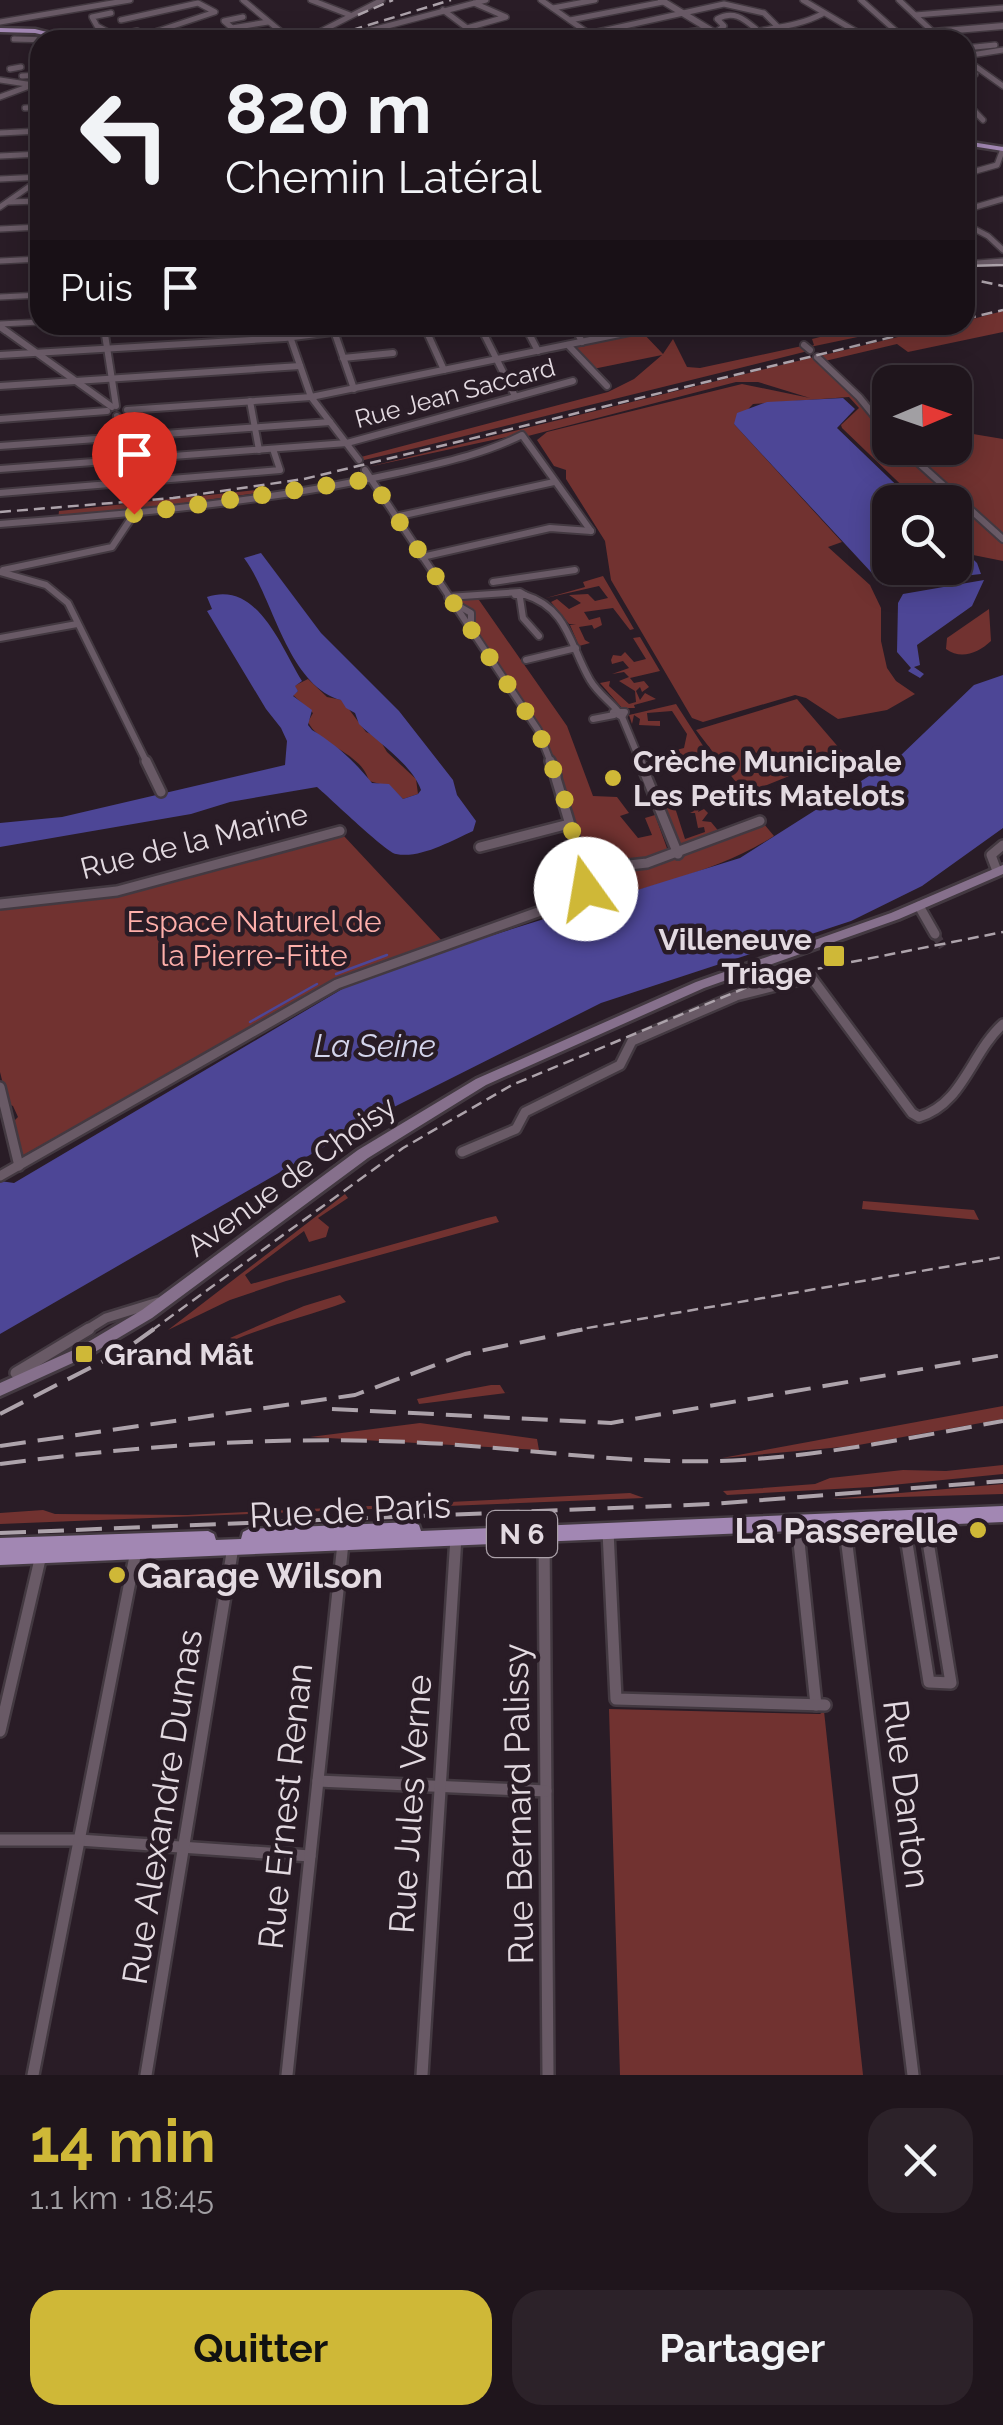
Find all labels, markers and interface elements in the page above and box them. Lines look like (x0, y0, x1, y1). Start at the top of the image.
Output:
text: 820 m (225, 67, 432, 149)
icon: left (60, 70, 190, 200)
text: Chemin Latéral (225, 151, 542, 204)
icon: arrive (153, 260, 208, 315)
text: Puis (60, 265, 133, 310)
street label: Rue Jean Saccard (352, 352, 558, 434)
north arrow (872, 365, 972, 465)
map controls (872, 365, 972, 585)
pin (92, 412, 177, 515)
icon: arrive (107, 427, 162, 482)
button: search (872, 485, 972, 585)
place label: Crèche Municipale Les Petits Matelots (633, 744, 905, 813)
marker: Crèche Municipale Les Petits Matelots (602, 767, 624, 789)
street label: Rue de la Marine (77, 796, 311, 886)
position arrow (534, 837, 638, 941)
park label: Espace Naturel de la Pierre-Fitte (126, 904, 382, 973)
place label: Villeneuve Triage (659, 922, 812, 991)
marker: Villeneuve Triage (821, 943, 847, 969)
water label: La Seine (314, 1027, 436, 1064)
street label: Avenue de Choisy (180, 1088, 402, 1264)
place label: Grand Mât (104, 1337, 254, 1372)
marker: Grand Mât (73, 1343, 95, 1365)
street label: Rue de Paris (248, 1484, 452, 1536)
place label: La Passerelle (734, 1510, 958, 1551)
road number: N 6 (487, 1511, 557, 1557)
marker: La Passerelle (967, 1519, 989, 1541)
place label: Garage Wilson (137, 1555, 383, 1596)
marker: Garage Wilson (106, 1564, 128, 1586)
street label: Rue Alexandre Dumas (114, 1627, 210, 1987)
street label: Rue Bernard Palissy (495, 1643, 541, 1965)
street label: Rue Ernest Renan (250, 1661, 320, 1951)
street label: Rue Jules Verne (381, 1673, 439, 1935)
street label: Rue Danton (875, 1697, 939, 1891)
text: 14 min (30, 2106, 216, 2176)
button: close (868, 2108, 973, 2213)
text: 1.1 km · 18:45 (30, 2179, 214, 2216)
button: Quitter (30, 2290, 492, 2405)
button: Partager (512, 2290, 973, 2405)

